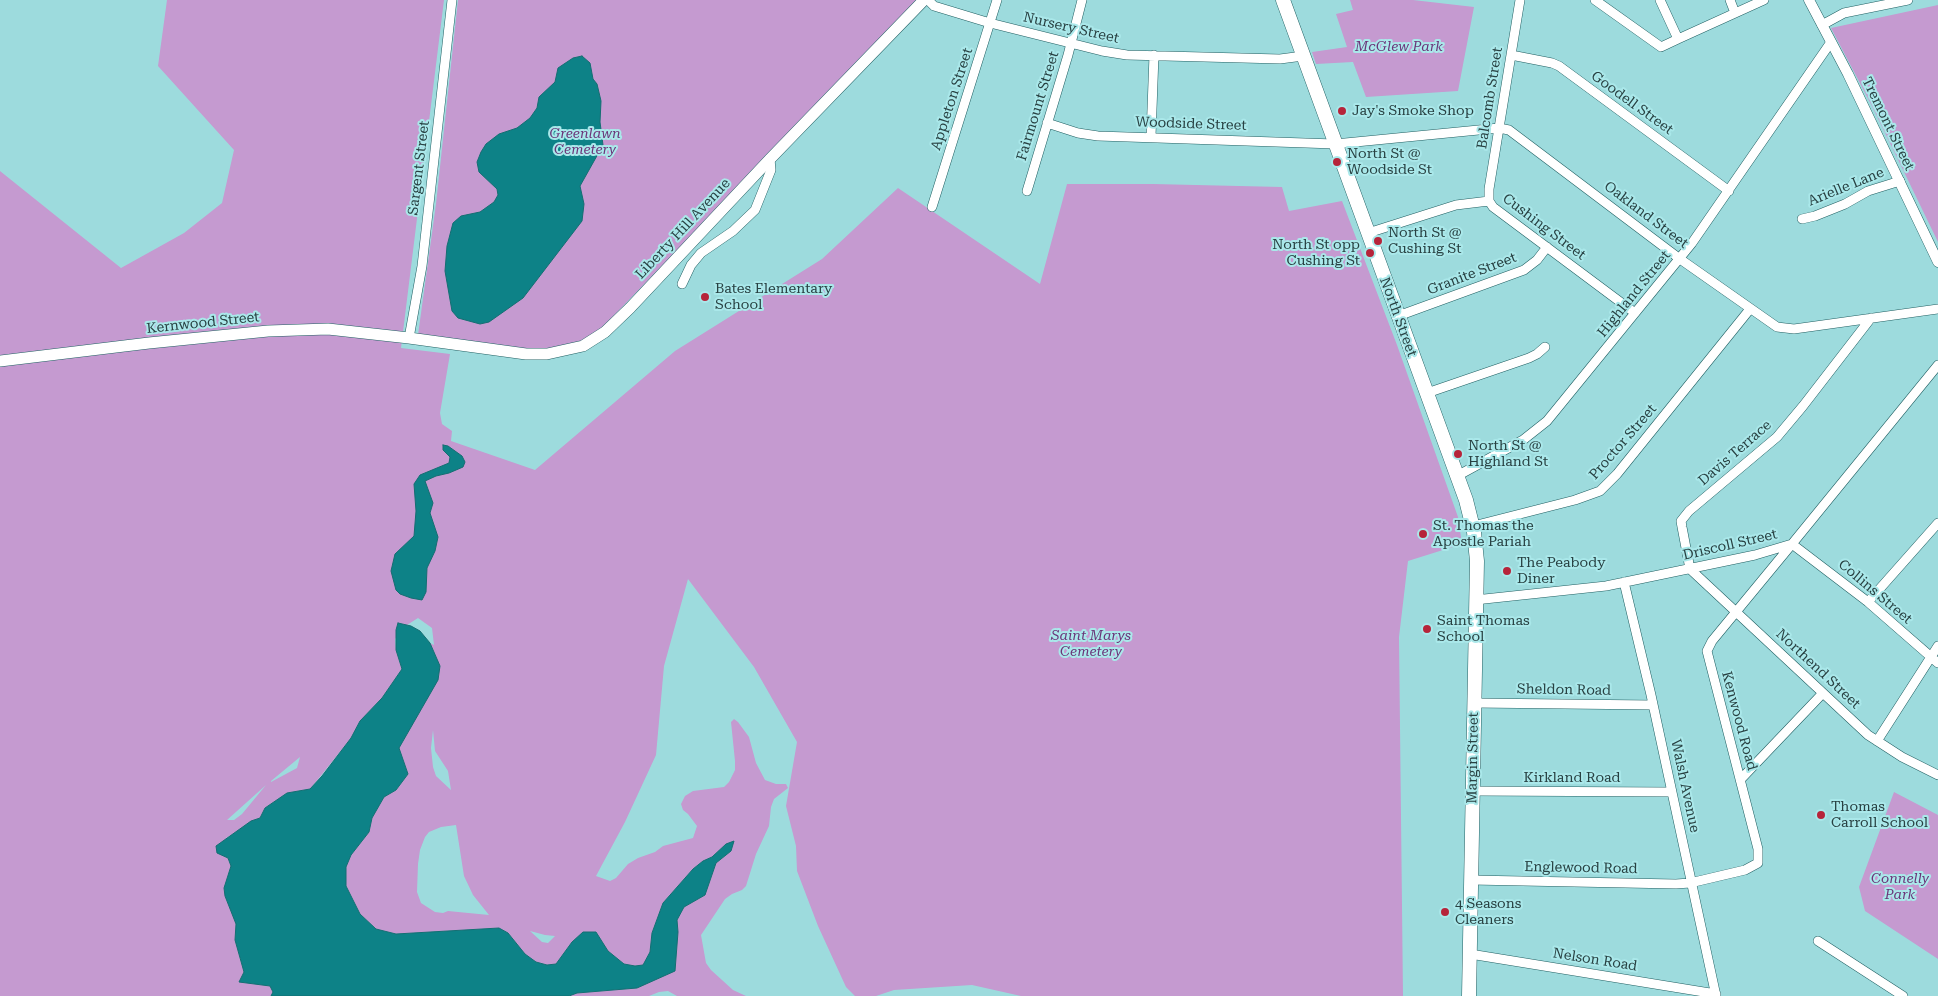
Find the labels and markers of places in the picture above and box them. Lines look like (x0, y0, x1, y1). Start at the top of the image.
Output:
place label: Jay's Smoke Shop (1352, 103, 1474, 119)
marker: Jay's Smoke Shop (1336, 105, 1348, 117)
place label: North St @ Woodside St (1347, 146, 1432, 178)
marker: North St @ Woodside St (1331, 156, 1343, 168)
place label: North St @ Cushing St (1388, 225, 1462, 258)
marker: North St @ Cushing St (1372, 235, 1384, 247)
place label: North St opp Cushing St (1272, 237, 1360, 270)
marker: North St opp Cushing St (1364, 247, 1376, 259)
place label: Bates Elementary School (715, 281, 832, 314)
marker: Bates Elementary School (699, 291, 711, 303)
place label: North St @ Highland St (1468, 438, 1548, 471)
marker: North St @ Highland St (1452, 448, 1464, 460)
place label: St. Thomas the Apostle Pariah (1433, 518, 1534, 550)
marker: St. Thomas the Apostle Pariah (1417, 528, 1429, 540)
place label: The Peabody Diner (1517, 555, 1605, 588)
marker: The Peabody Diner (1501, 565, 1513, 577)
place label: Saint Thomas School (1437, 613, 1530, 646)
marker: Saint Thomas School (1421, 623, 1433, 635)
place label: Thomas Carroll School (1831, 799, 1928, 832)
marker: Thomas Carroll School (1815, 809, 1827, 821)
place label: 4 Seasons Cleaners (1455, 896, 1521, 929)
marker: 4 Seasons Cleaners (1439, 906, 1451, 918)

